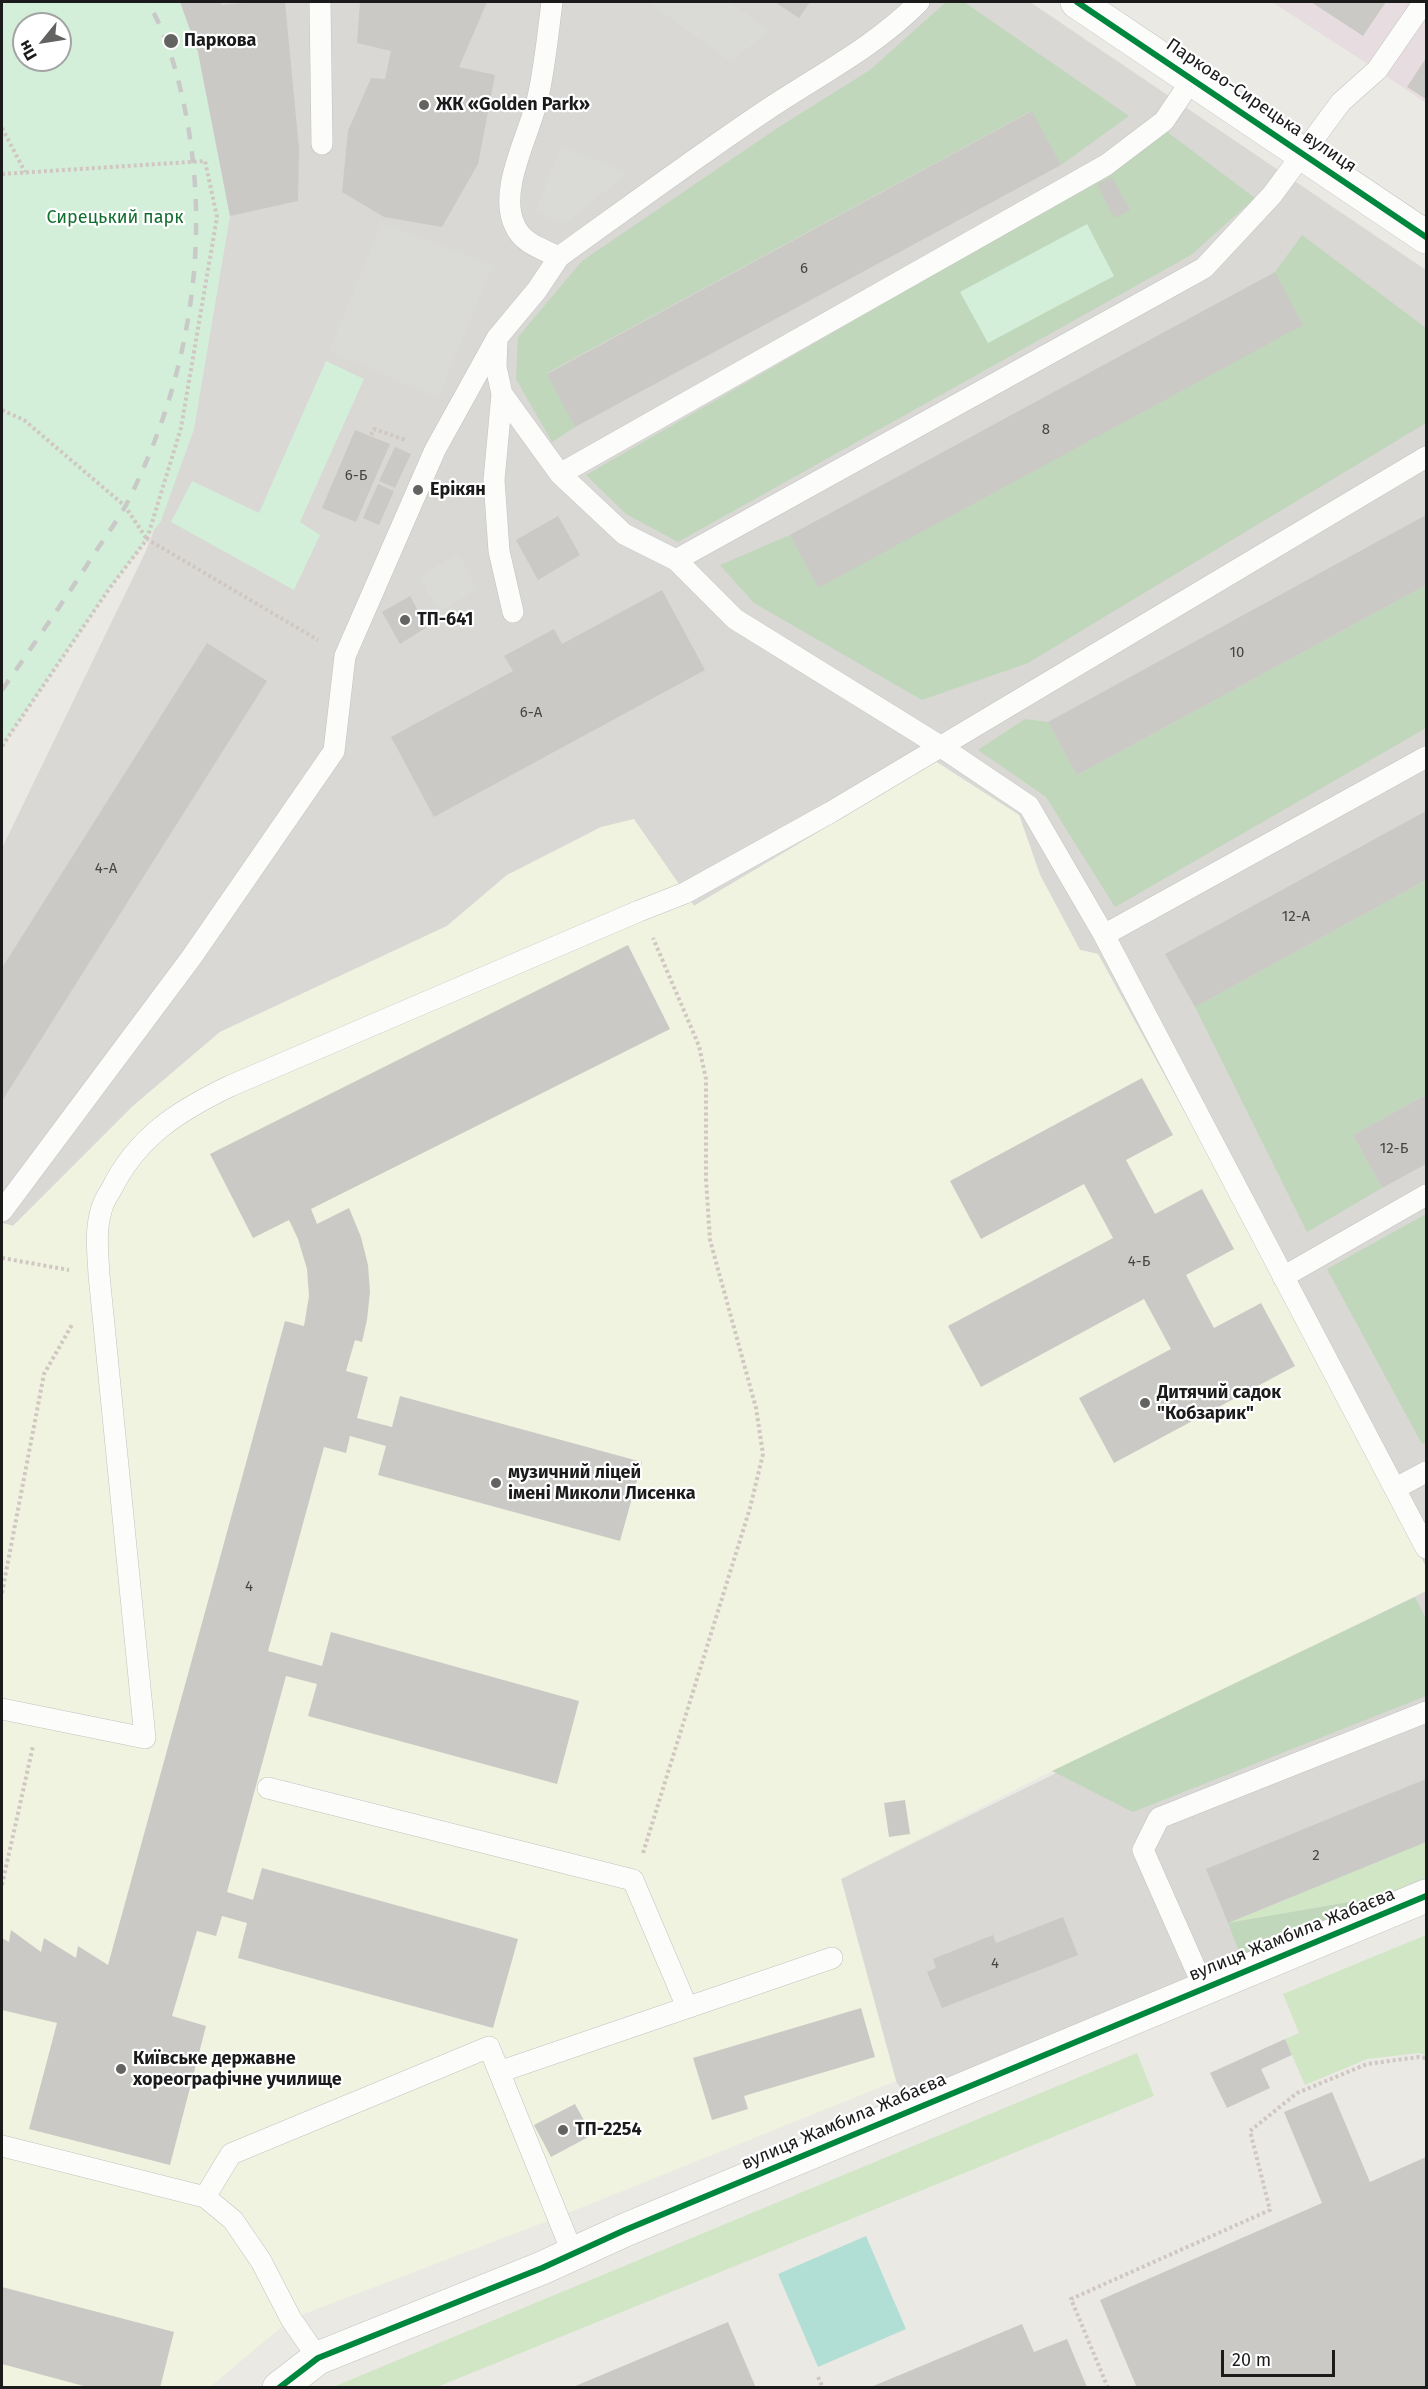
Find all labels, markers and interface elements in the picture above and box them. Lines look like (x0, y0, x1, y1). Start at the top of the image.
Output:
north arrow (12, 12, 72, 72)
place label: Паркова (184, 30, 256, 52)
marker: Паркова (162, 32, 180, 50)
street label: Парково-Сирецька вулиця (1162, 34, 1360, 178)
text: Пн (14, 37, 41, 64)
place label: ЖК «Golden Park» (436, 94, 590, 116)
marker: ЖК «Golden Park» (417, 98, 431, 112)
park label: Сирецький парк (46, 207, 184, 229)
house number: 6 (800, 260, 808, 278)
house number: 8 (1042, 421, 1050, 439)
house number: 6-Б (345, 467, 367, 485)
place label: Ерікян (430, 479, 486, 501)
marker: Ерікян (411, 483, 425, 497)
place label: ТП-641 (417, 609, 473, 631)
marker: ТП-641 (398, 613, 412, 627)
house number: 10 (1230, 644, 1244, 662)
house number: 6-А (520, 704, 542, 722)
house number: 4-А (95, 860, 117, 878)
house number: 12-А (1282, 908, 1310, 926)
house number: 12-Б (1380, 1140, 1408, 1158)
house number: 4-Б (1128, 1253, 1150, 1271)
place label: Дитячий садок "Кобзарик" (1157, 1382, 1281, 1424)
marker: Дитячий садок "Кобзарик" (1138, 1396, 1152, 1410)
place label: музичний ліцей імені Миколи Лисенка (508, 1462, 696, 1504)
marker: музичний ліцей імені Миколи Лисенка (489, 1476, 503, 1490)
house number: 4 (245, 1578, 253, 1596)
house number: 2 (1312, 1847, 1320, 1865)
street label: вулиця Жамбила Жабаєва (1186, 1884, 1398, 1986)
house number: 4 (991, 1955, 999, 1973)
place label: Київське державне хореографічне училище (133, 2048, 342, 2090)
marker: Київське державне хореографічне училище (114, 2062, 128, 2076)
street label: вулиця Жамбила Жабаєва (738, 2069, 950, 2175)
place label: ТП-2254 (575, 2119, 642, 2141)
marker: ТП-2254 (556, 2123, 570, 2137)
scale bar (1224, 2338, 1338, 2376)
text: 20 m (1232, 2349, 1271, 2371)

